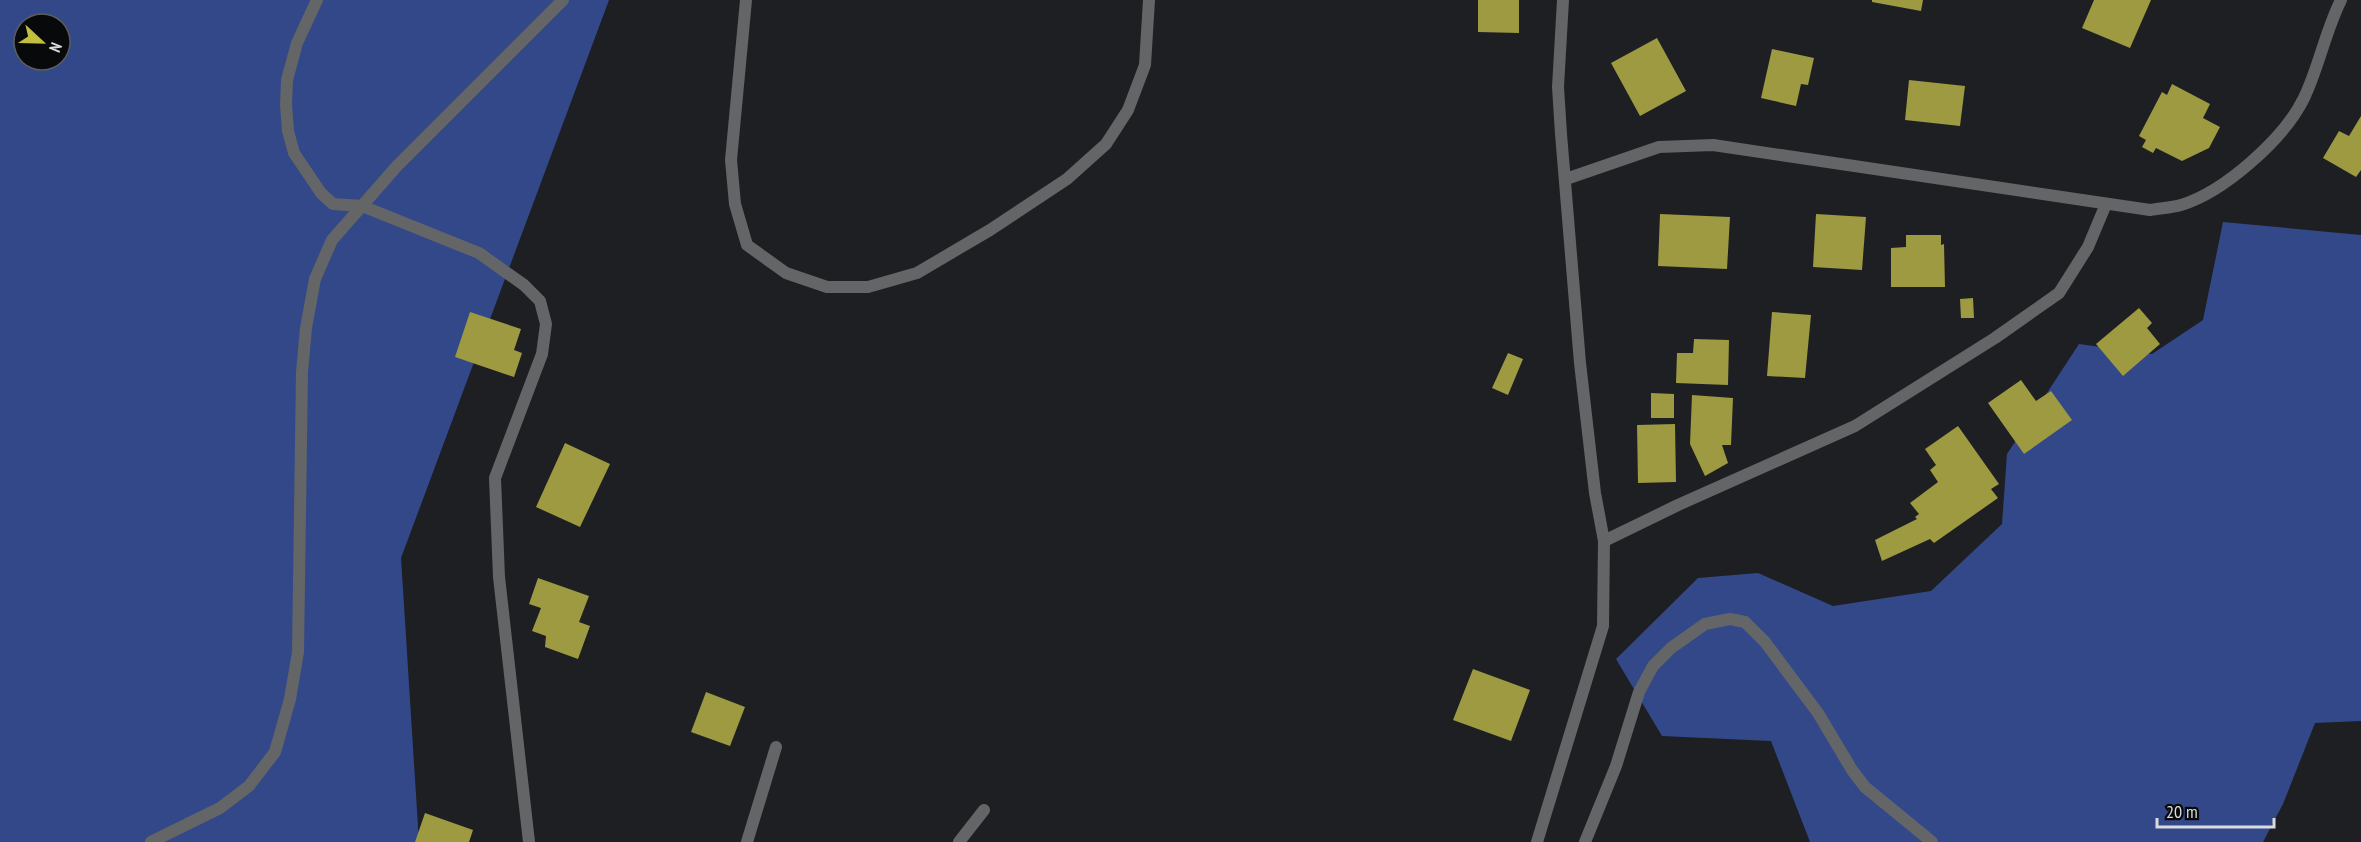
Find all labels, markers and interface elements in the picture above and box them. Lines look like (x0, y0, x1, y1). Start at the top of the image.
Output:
north arrow (12, 12, 72, 72)
text: N (45, 40, 67, 55)
scale bar (2157, 791, 2274, 829)
text: 20 m (2166, 800, 2198, 823)

